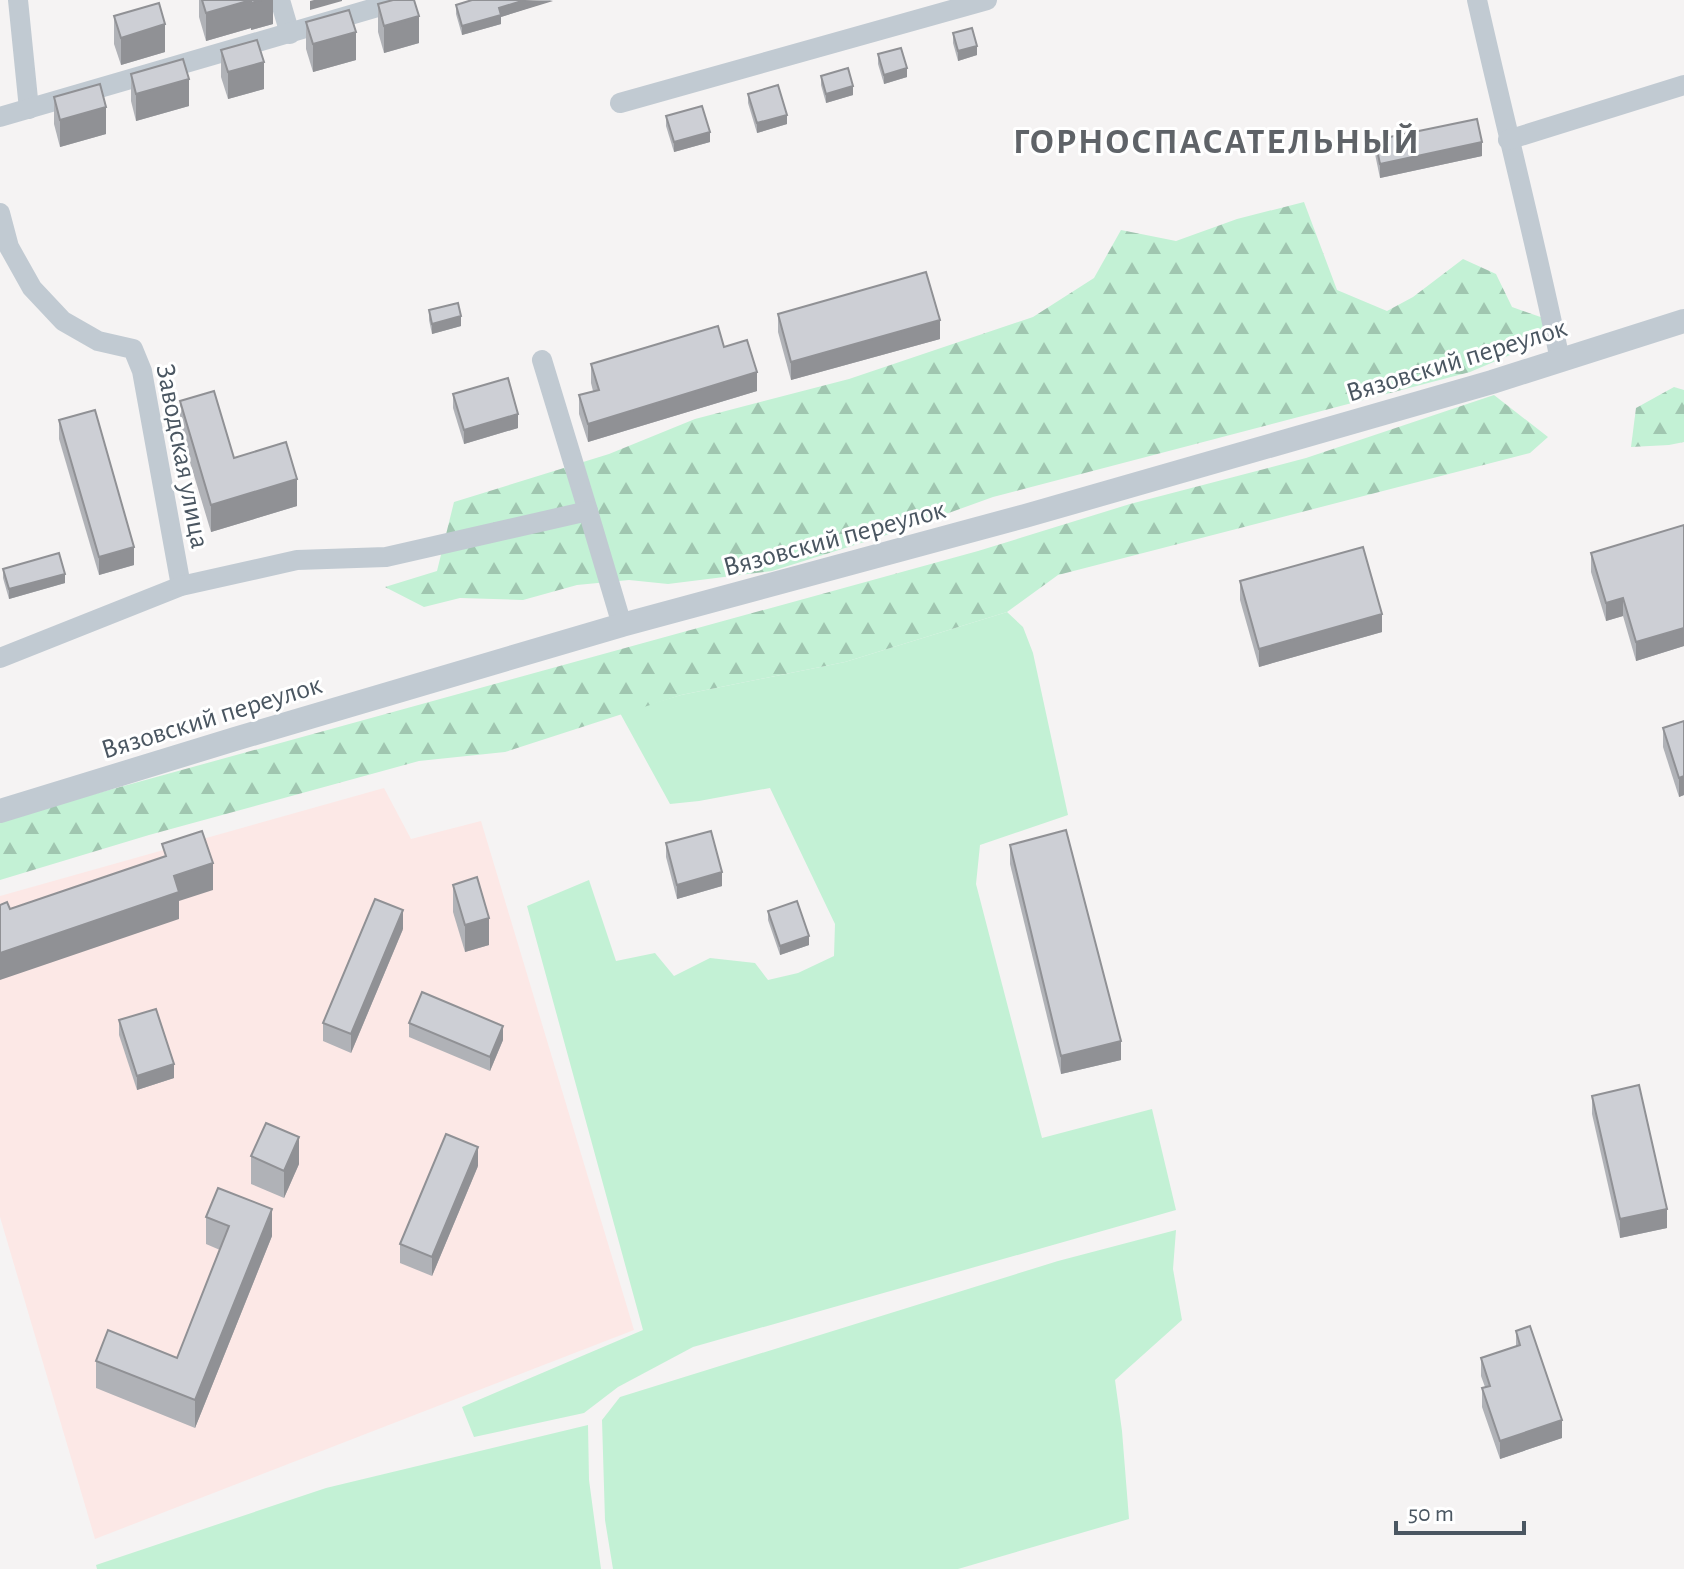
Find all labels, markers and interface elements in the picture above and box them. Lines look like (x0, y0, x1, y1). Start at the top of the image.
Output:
district label: ГОРНОСПАСАТЕЛЬНЫЙ (1013, 123, 1421, 160)
street label: Вязовский переулок (1343, 314, 1570, 408)
street label: Заводская улица (150, 362, 214, 551)
street label: Вязовский переулок (720, 496, 949, 582)
street label: Вязовский переулок (98, 671, 325, 765)
scale bar (1396, 1485, 1524, 1535)
text: 50 m (1408, 1502, 1454, 1526)

